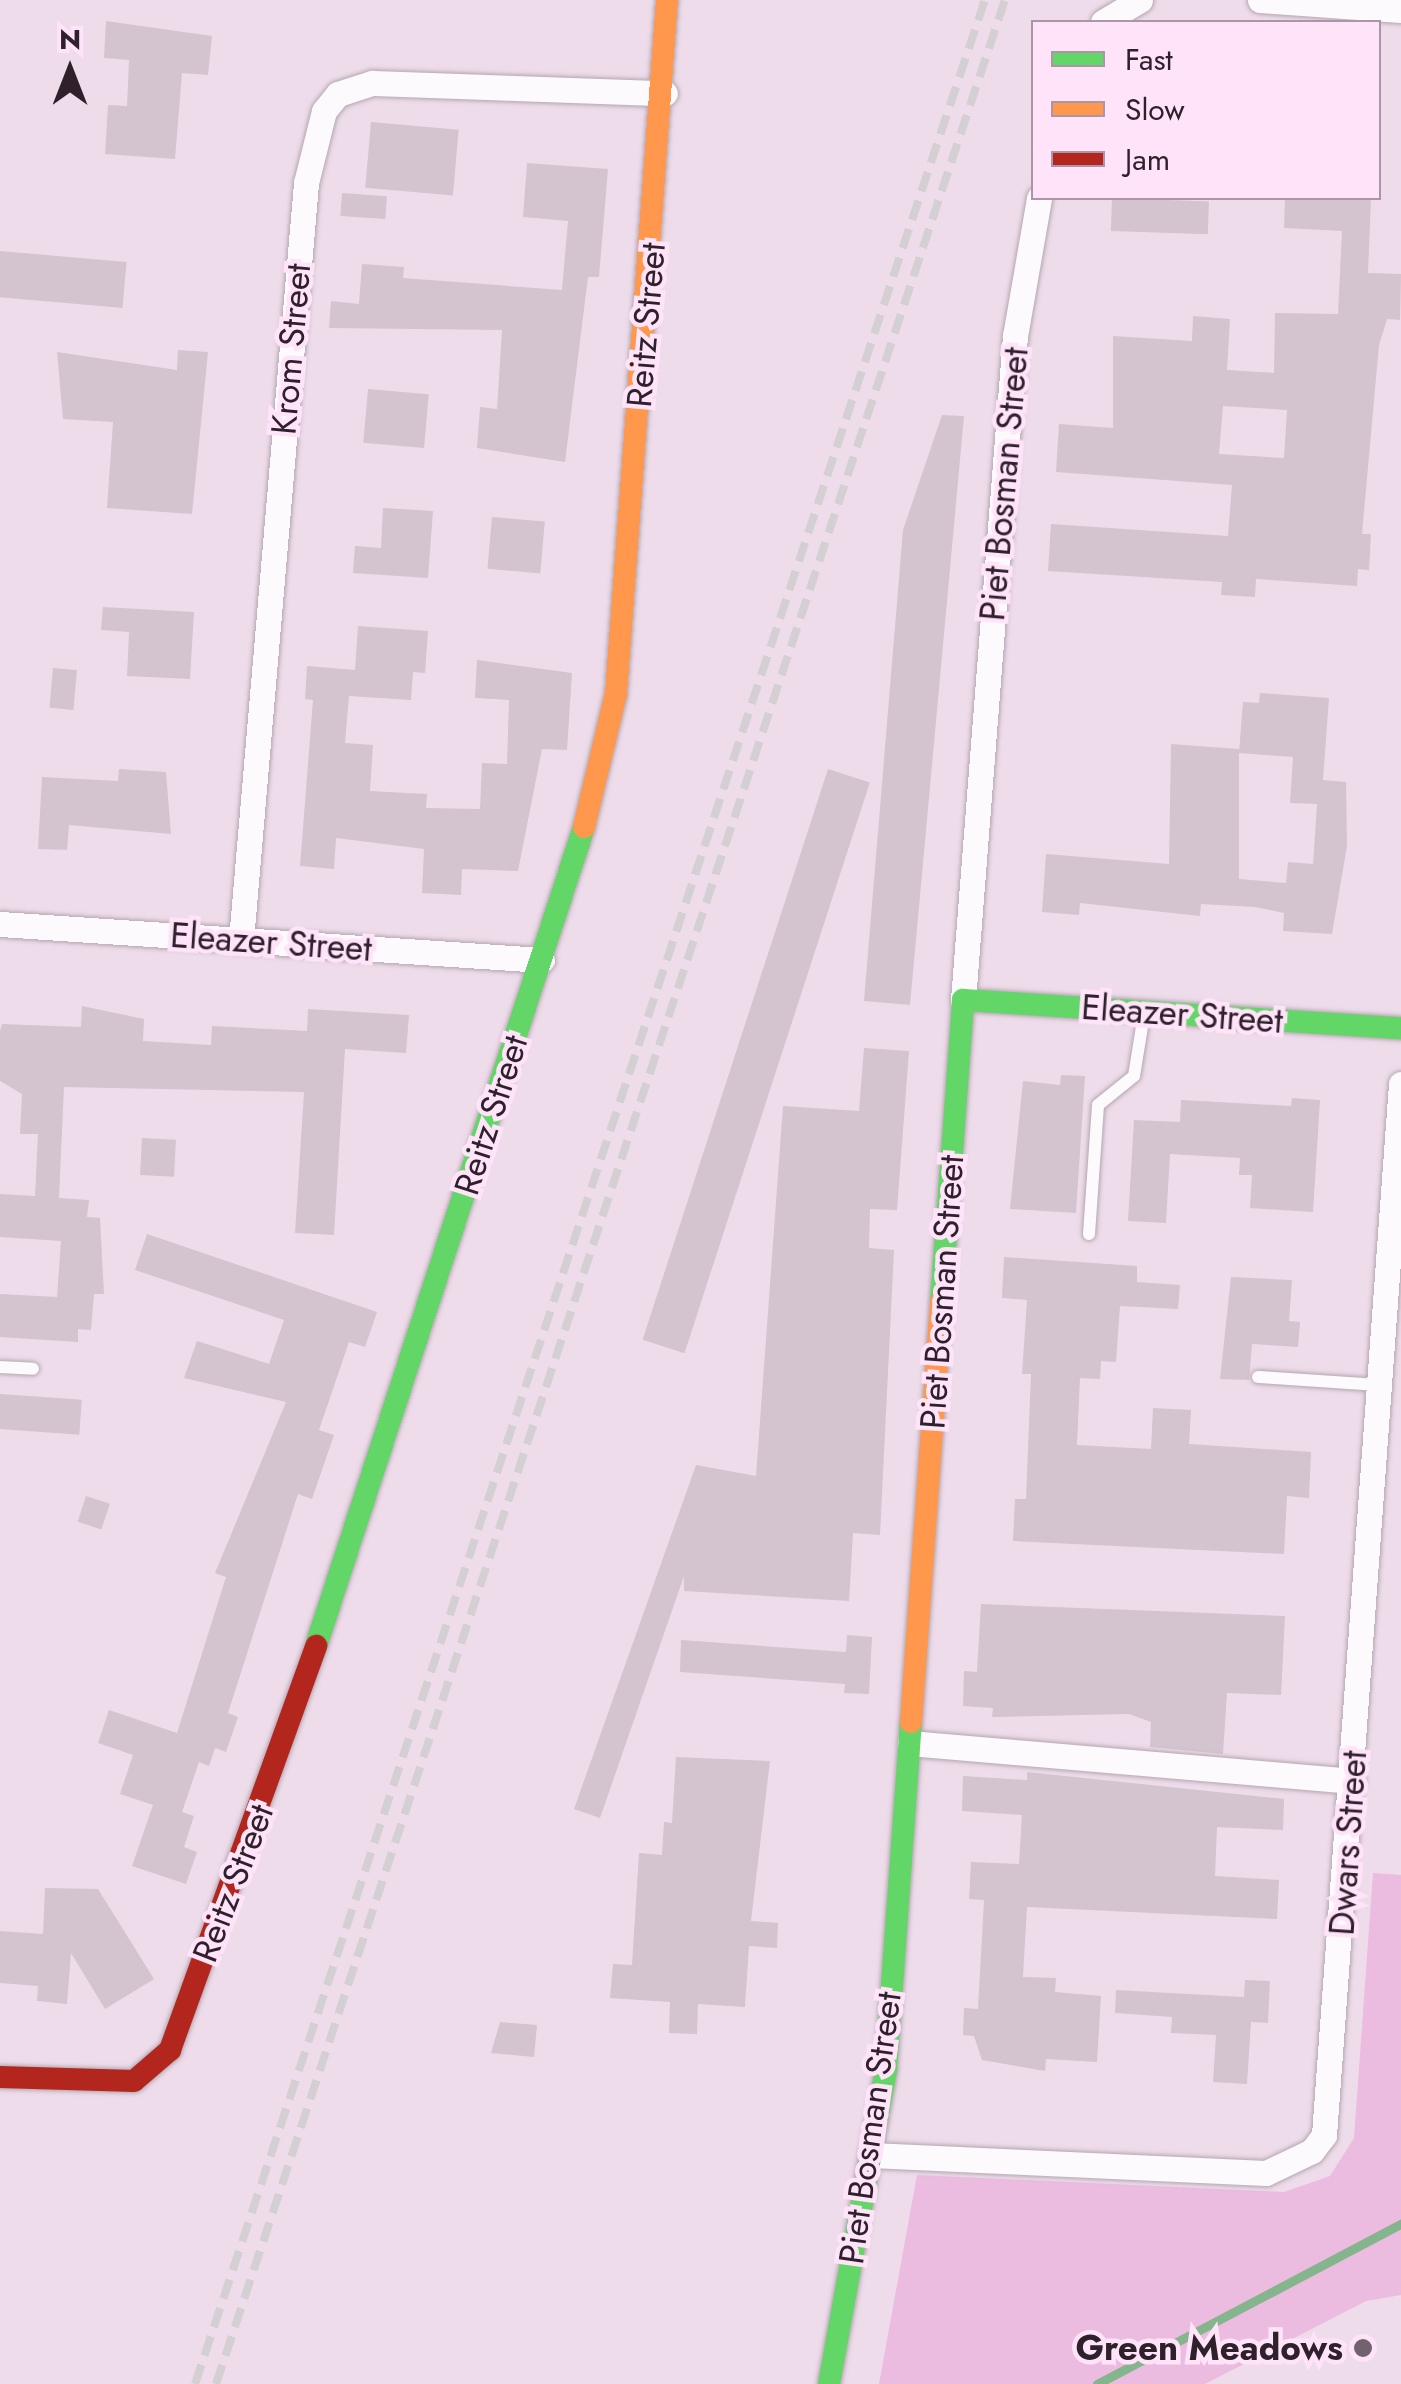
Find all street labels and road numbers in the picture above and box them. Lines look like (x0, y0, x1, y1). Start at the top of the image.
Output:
street label: Reitz Street (618, 241, 674, 409)
street label: Krom Street (263, 262, 319, 436)
street label: Piet Bosman Street (971, 345, 1037, 623)
street label: Eleazer Street (169, 914, 373, 970)
street label: Eleazer Street (1080, 986, 1284, 1042)
street label: Reitz Street (445, 1030, 537, 1200)
street label: Piet Bosman Street (911, 1154, 973, 1430)
street label: Dwars Street (1321, 1749, 1375, 1937)
street label: Reitz Street (184, 1798, 282, 1968)
street label: Piet Bosman Street (830, 1989, 910, 2267)

